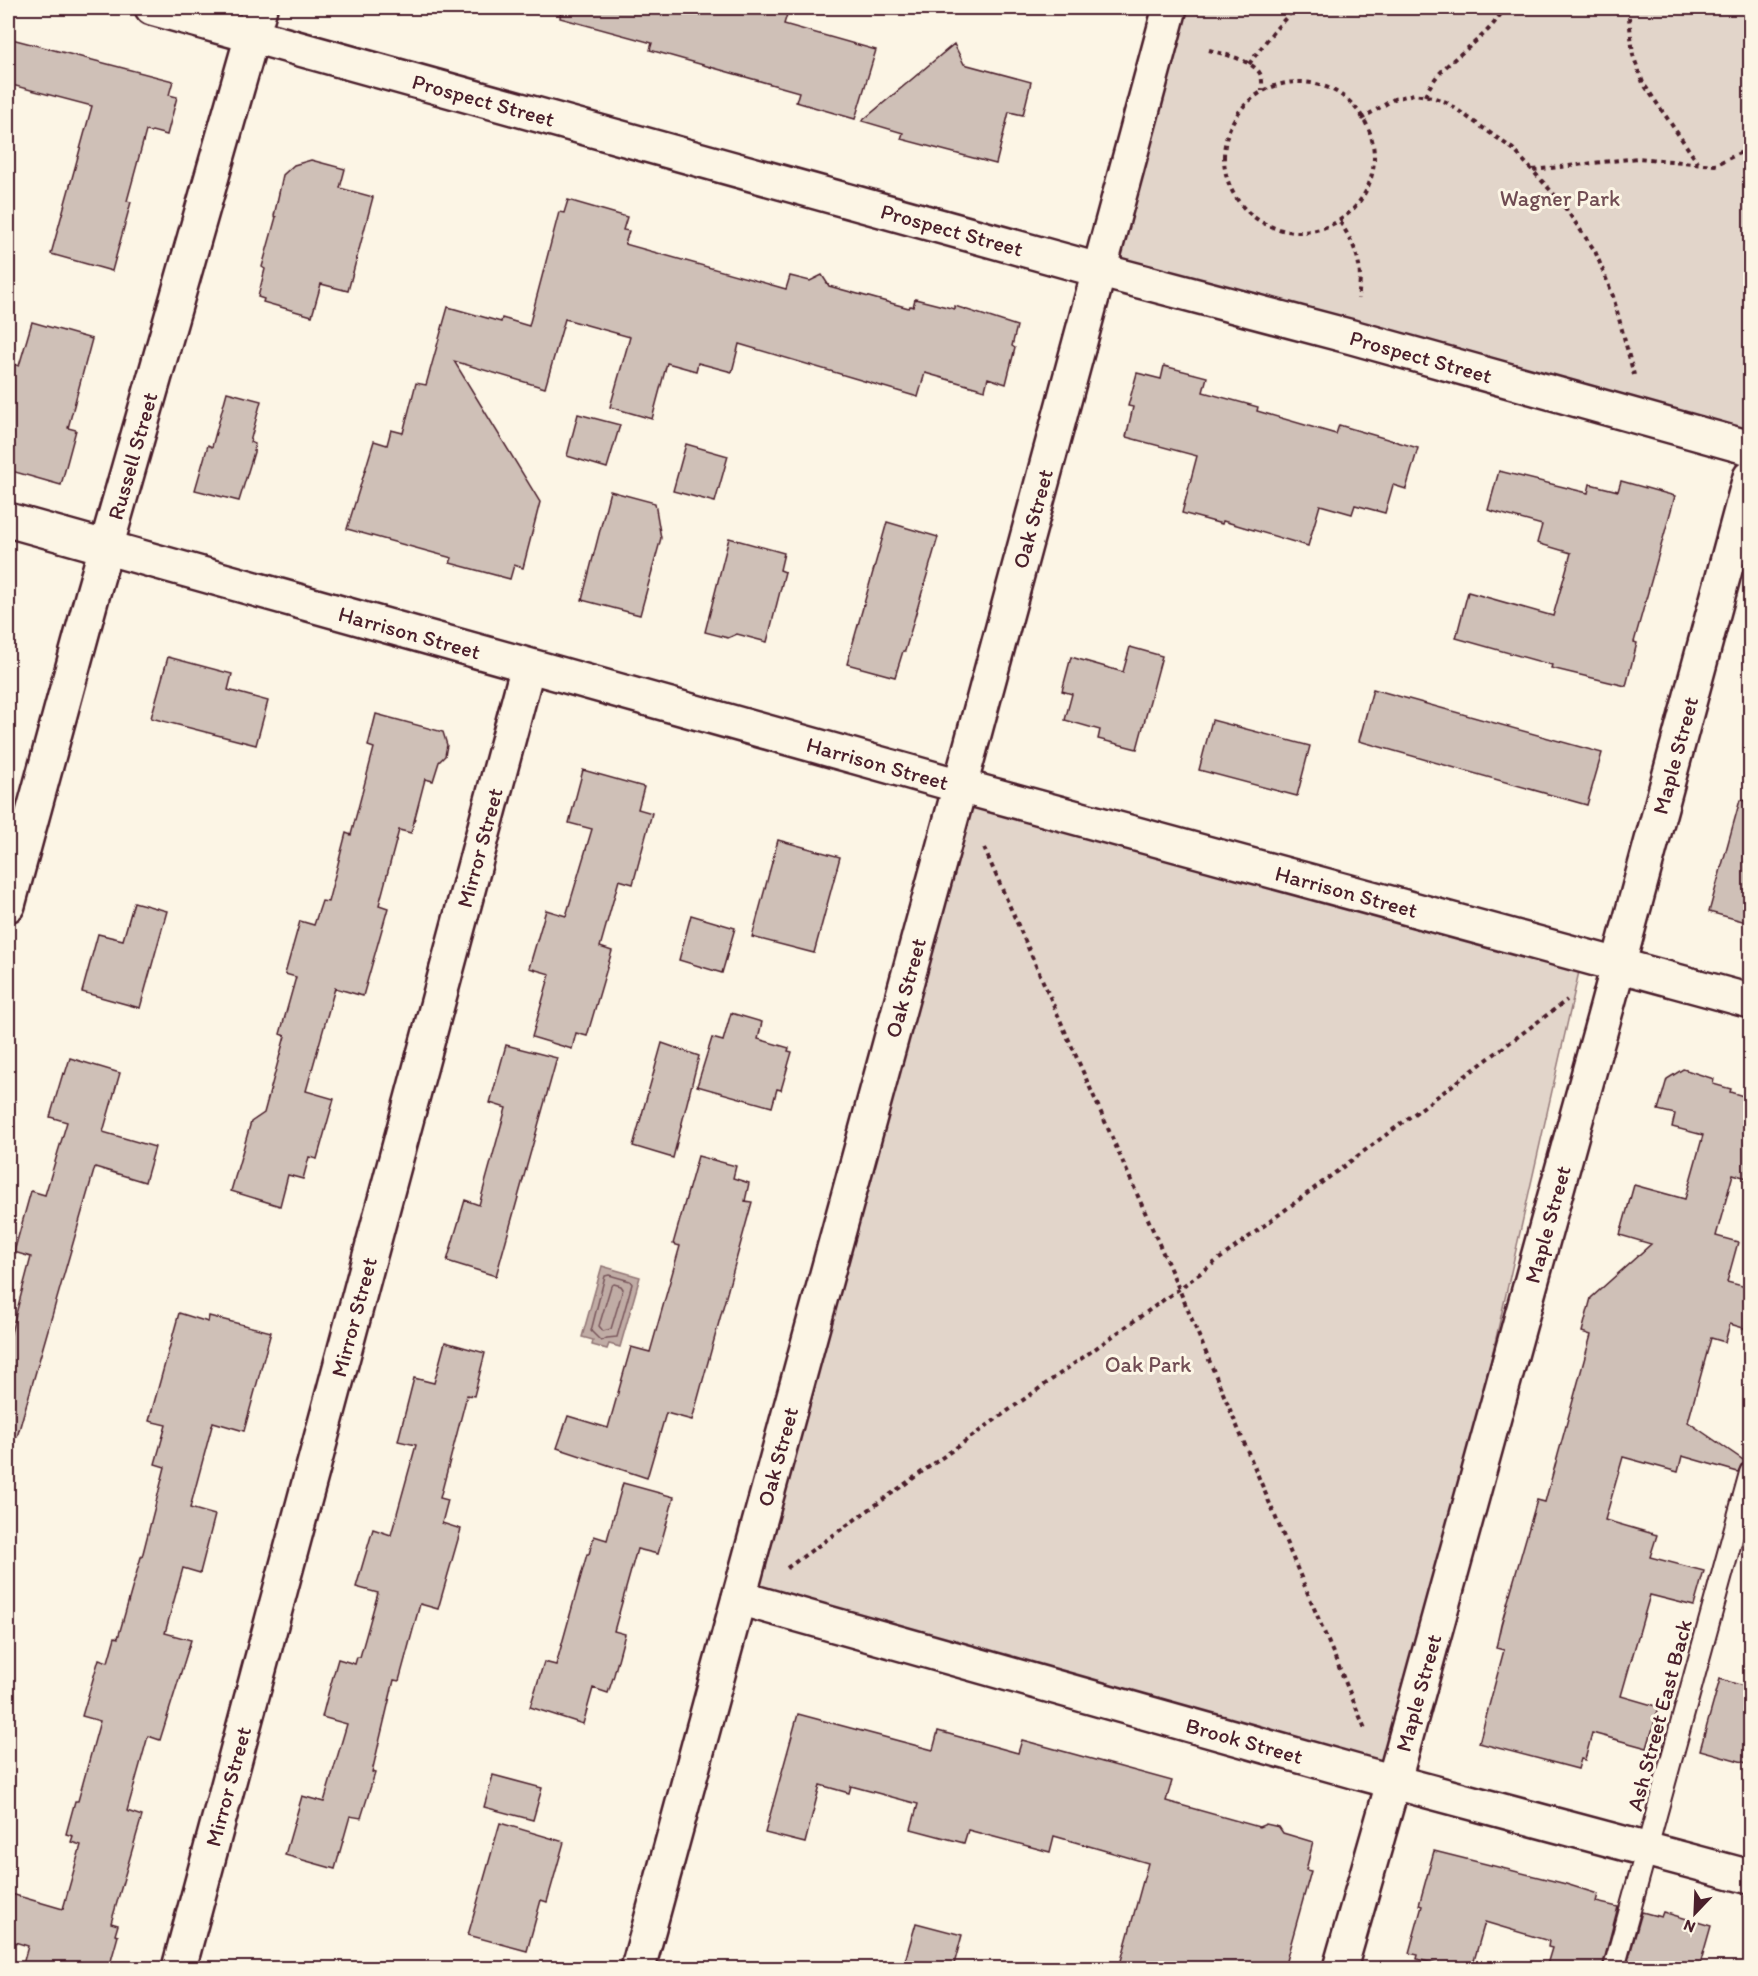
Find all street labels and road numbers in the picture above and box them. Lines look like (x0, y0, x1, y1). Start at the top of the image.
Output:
street label: Prospect Street (409, 68, 558, 133)
street label: Prospect Street (878, 197, 1026, 263)
street label: Prospect Street (1347, 324, 1495, 389)
street label: Russell Street (102, 389, 164, 523)
street label: Oak Street (1006, 466, 1059, 572)
street label: Harrison Street (335, 600, 484, 665)
street label: Maple Street (1647, 694, 1704, 817)
street label: Harrison Street (803, 731, 952, 796)
street label: Mirror Street (451, 785, 509, 911)
street label: Harrison Street (1272, 859, 1421, 924)
street label: Oak Street (879, 935, 932, 1041)
street label: Maple Street (1519, 1163, 1577, 1286)
street label: Mirror Street (325, 1254, 383, 1380)
street label: Oak Street (751, 1404, 804, 1510)
street label: Ash Street East Back (1621, 1616, 1698, 1814)
street label: Maple Street (1389, 1631, 1448, 1755)
street label: Brook Street (1183, 1711, 1306, 1770)
street label: Mirror Street (199, 1724, 257, 1850)

